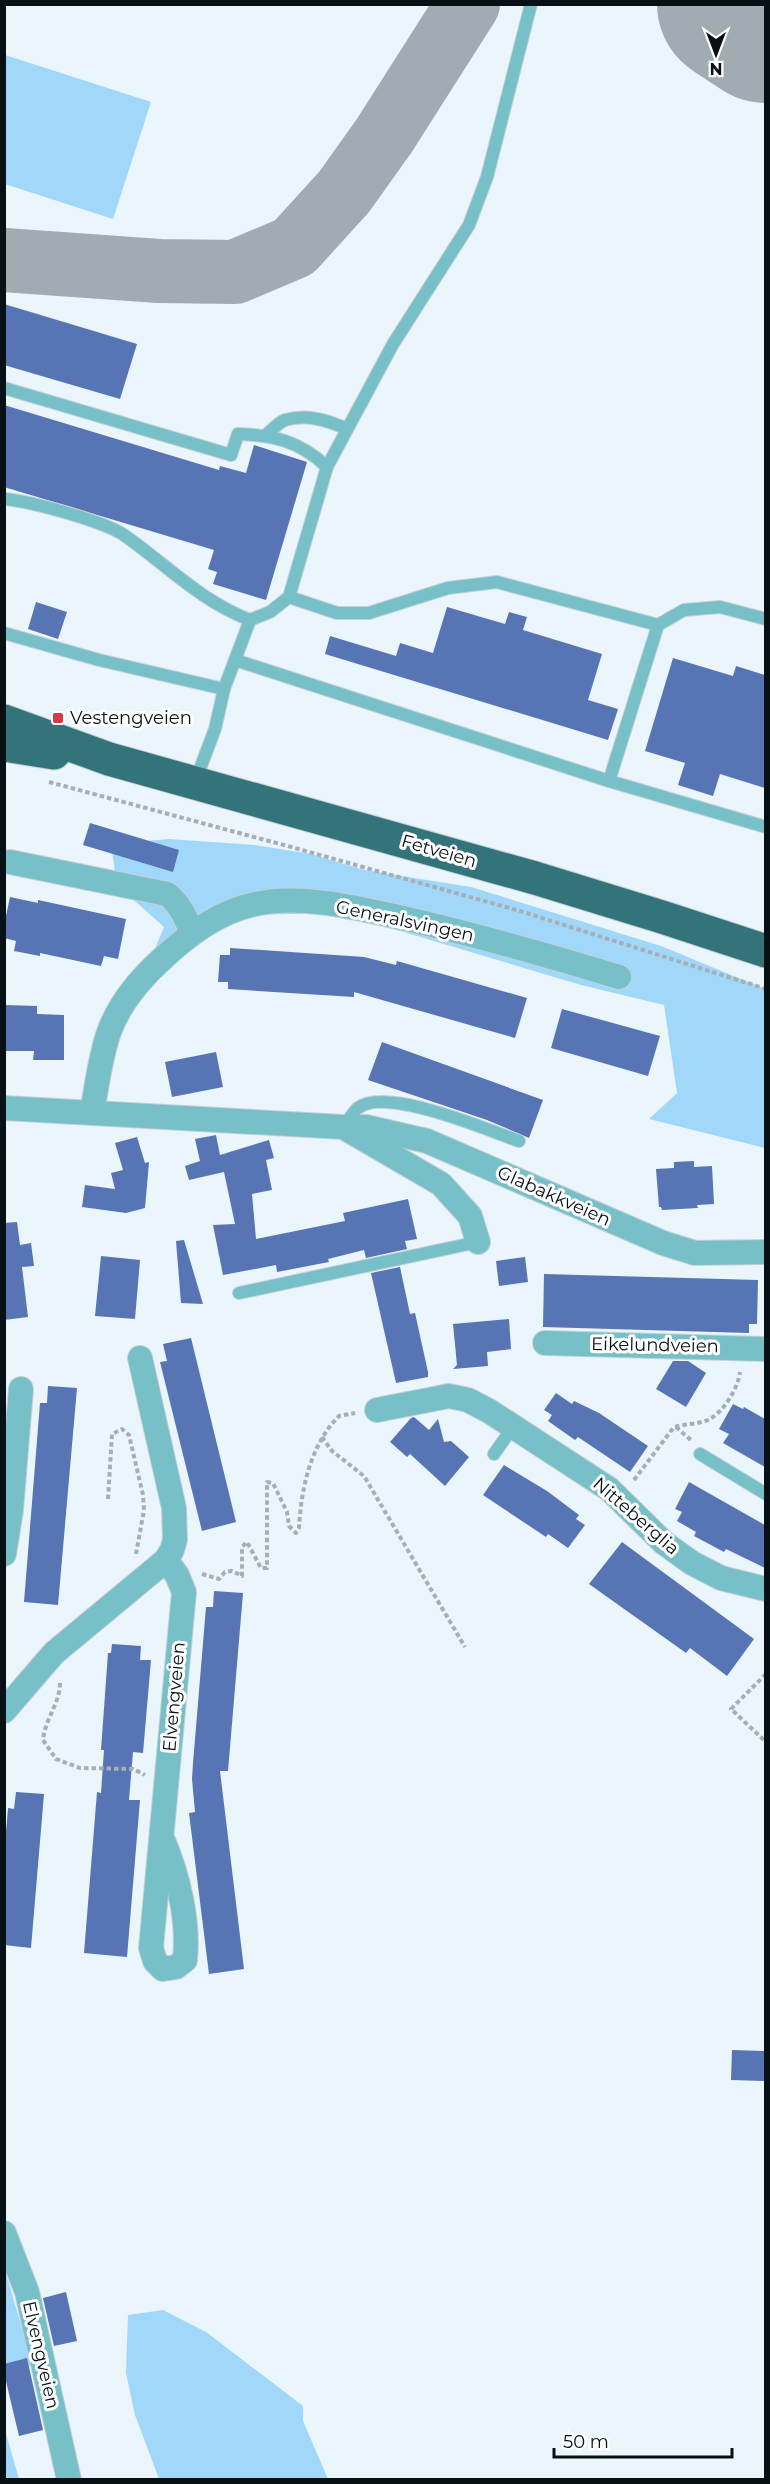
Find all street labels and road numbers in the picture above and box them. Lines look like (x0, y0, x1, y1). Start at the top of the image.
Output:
street label: Fetveien (399, 830, 479, 872)
street label: Generalsvingen (334, 896, 476, 946)
street label: Glabakkveien (494, 1161, 614, 1231)
street label: Eikelundveien (591, 1333, 719, 1357)
street label: Nitteberglia (588, 1473, 684, 1559)
street label: Elvengveien (158, 1641, 190, 1753)
street label: Elvengveien (18, 2299, 64, 2411)

